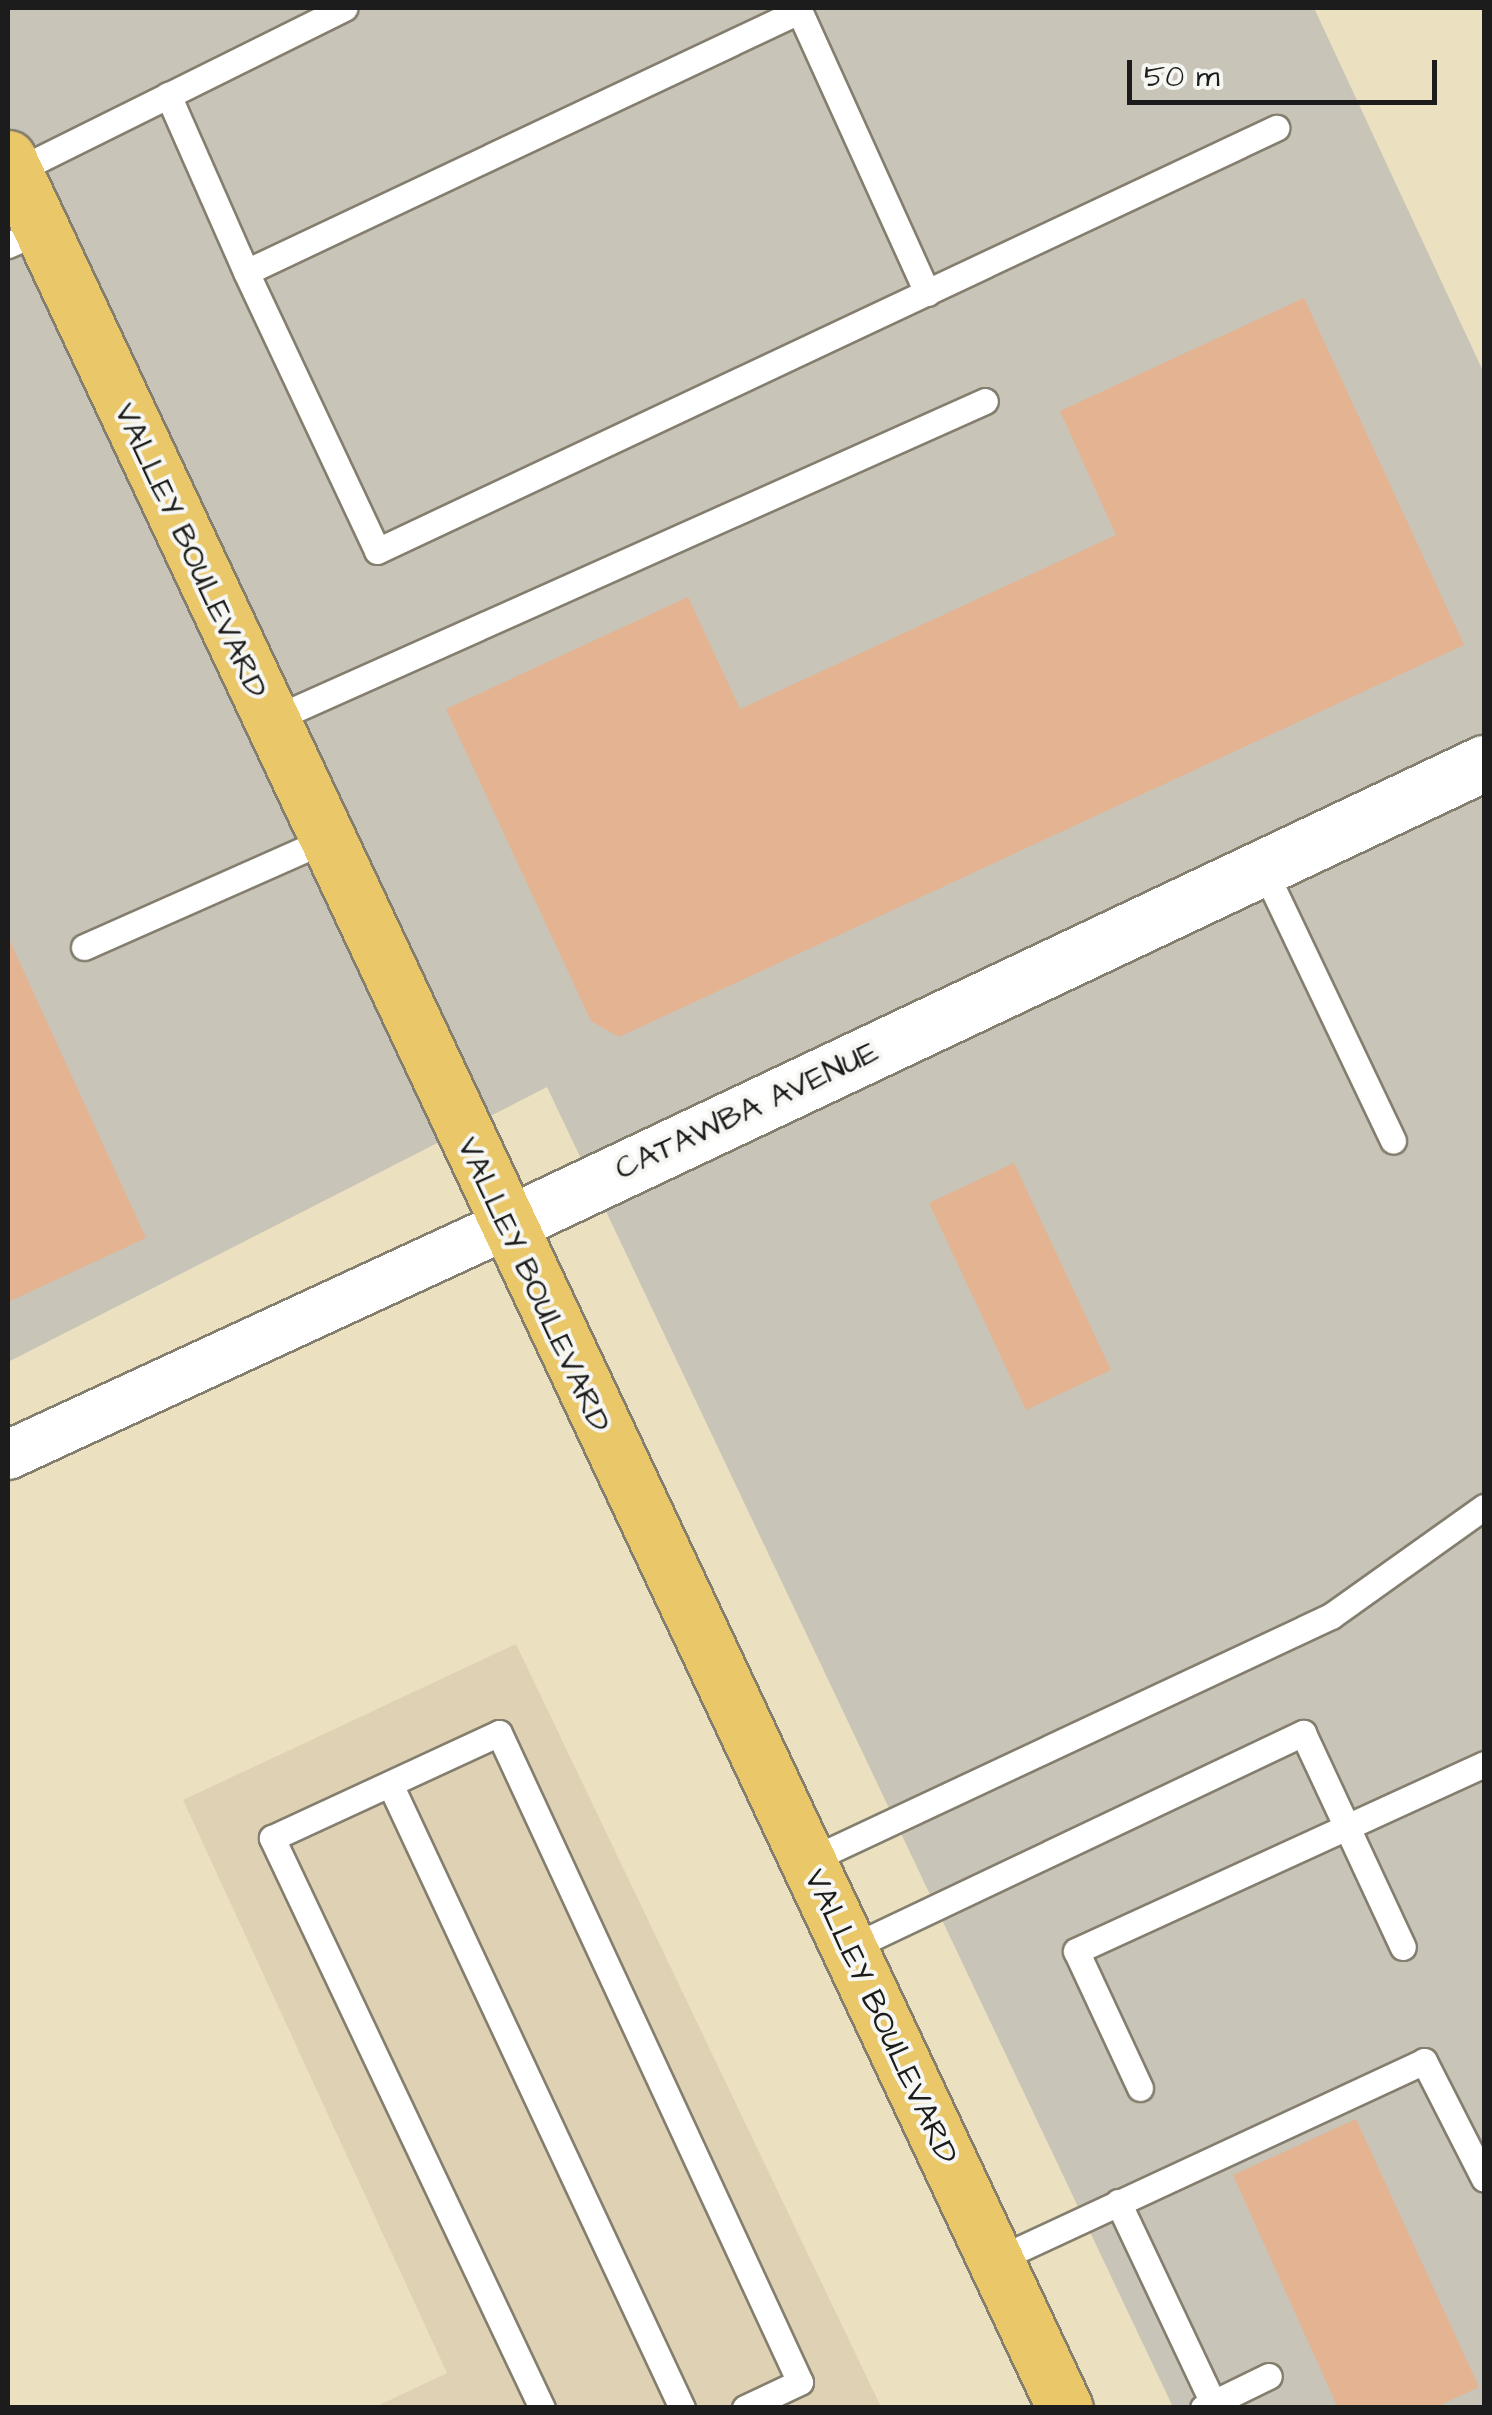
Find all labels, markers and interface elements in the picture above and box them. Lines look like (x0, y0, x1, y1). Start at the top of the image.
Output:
scale bar (1132, 40, 1442, 102)
text: 50 m (1144, 56, 1220, 98)
street label: VALLEY BOULEVARD (105, 397, 275, 705)
street label: CATAWBA AVENUE (609, 1033, 885, 1189)
street label: VALLEY BOULEVARD (448, 1131, 618, 1439)
street label: VALLEY BOULEVARD (795, 1863, 965, 2171)

